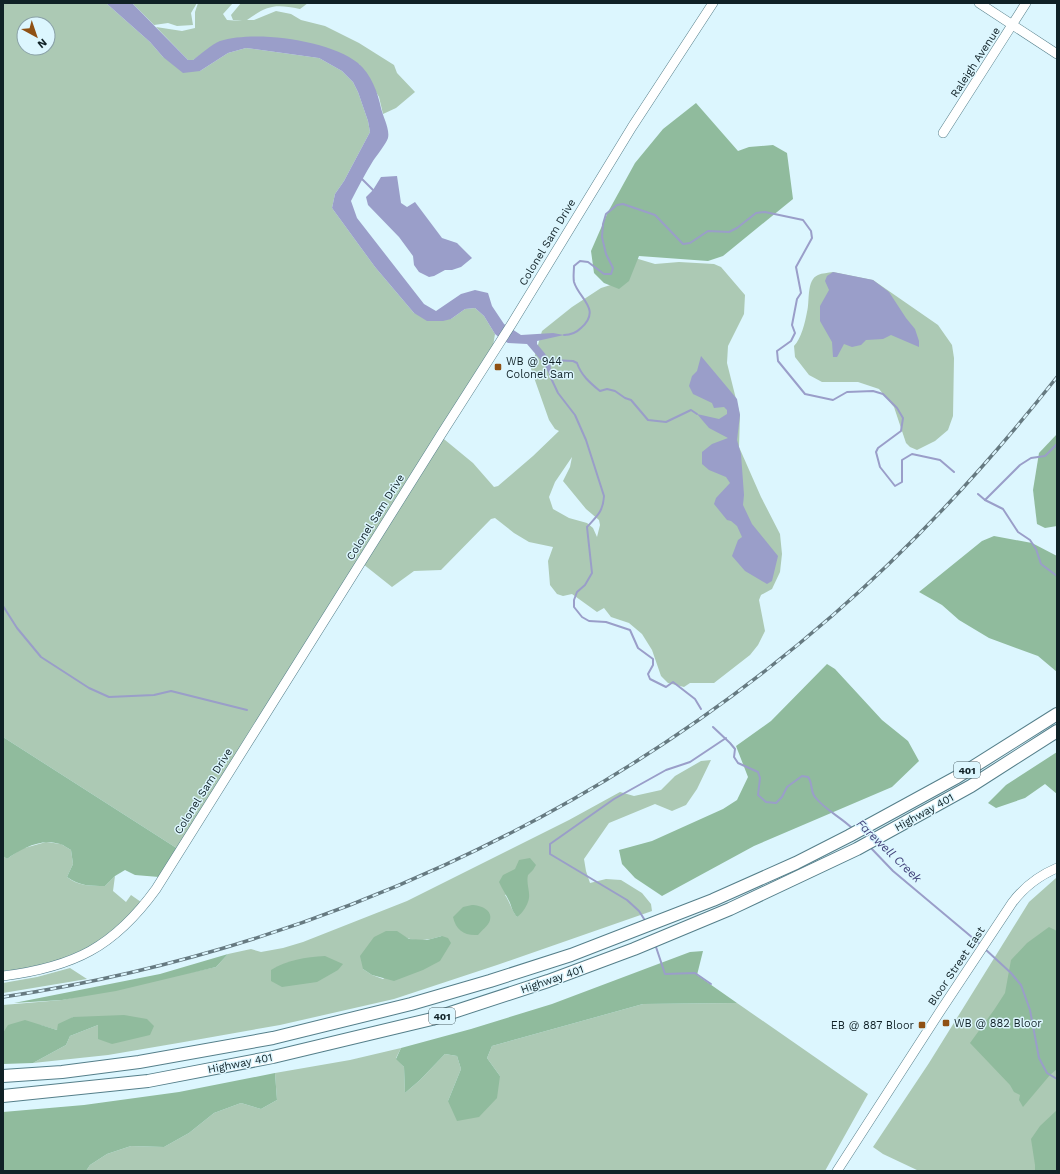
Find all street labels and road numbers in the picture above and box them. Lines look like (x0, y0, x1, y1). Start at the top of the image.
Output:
street label: Raleigh Avenue (948, 25, 1003, 100)
street label: Colonel Sam Drive (516, 197, 578, 288)
street label: Colonel Sam Drive (344, 472, 407, 563)
street label: Colonel Sam Drive (172, 746, 235, 837)
road number: 401 (954, 762, 980, 778)
street label: Highway 401 (892, 791, 956, 834)
street label: Bloor Street East (925, 924, 988, 1008)
street label: Highway 401 (519, 963, 585, 996)
road number: 401 (429, 1008, 455, 1024)
street label: Highway 401 (207, 1051, 274, 1076)

